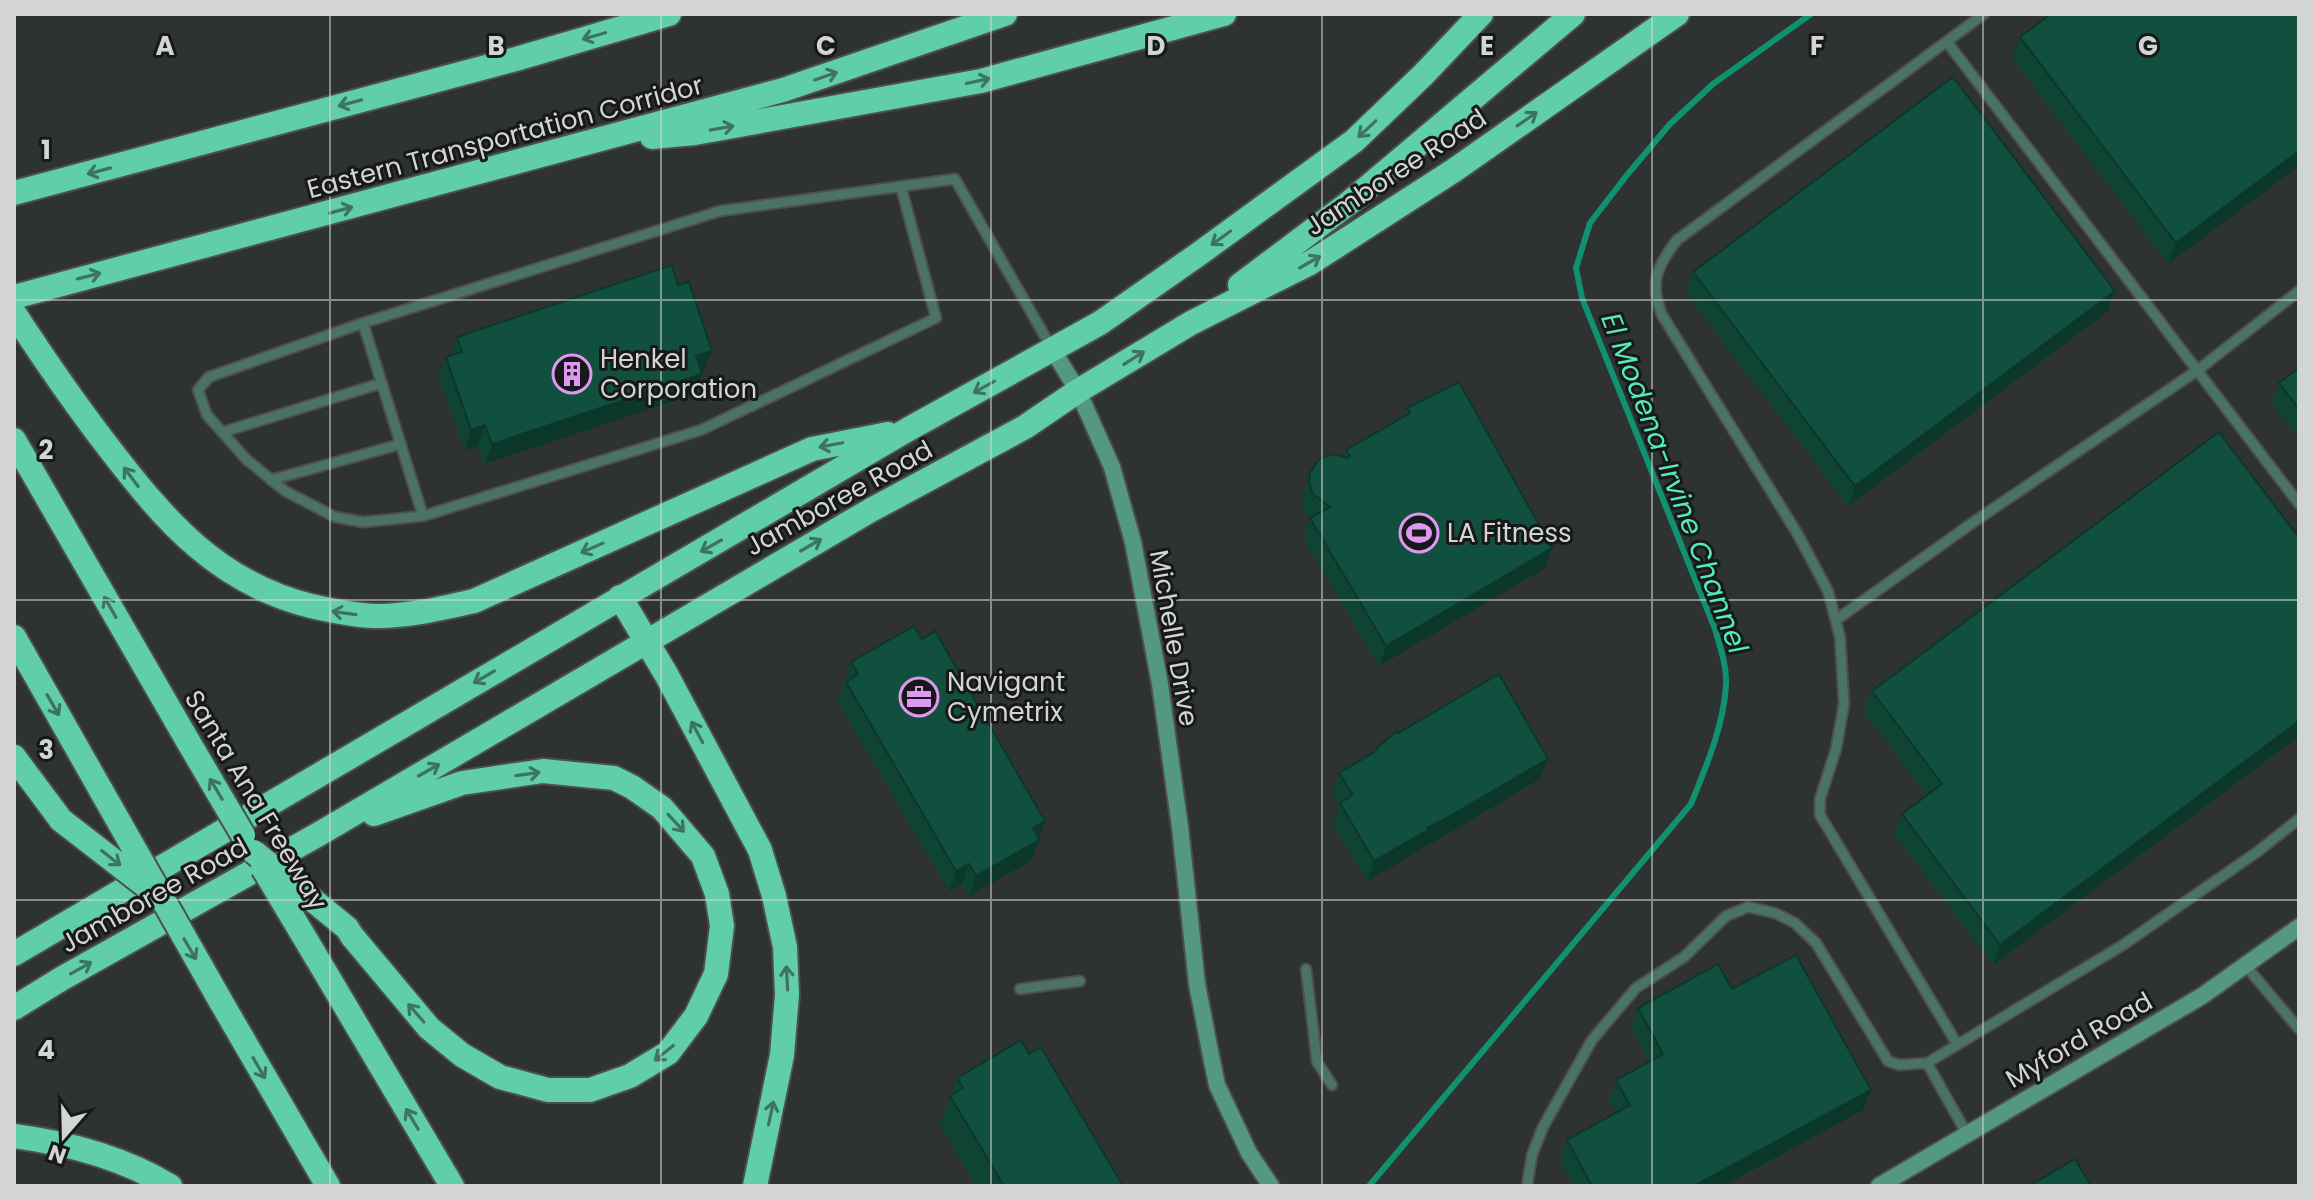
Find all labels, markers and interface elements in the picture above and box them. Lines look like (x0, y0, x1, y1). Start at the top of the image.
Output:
text: A (155, 28, 175, 64)
text: B (487, 28, 505, 64)
text: C (816, 28, 836, 64)
text: D (1147, 28, 1166, 64)
text: E (1480, 28, 1494, 64)
text: F (1810, 28, 1824, 64)
text: G (2138, 28, 2158, 64)
one-way arrow (582, 29, 608, 44)
street label: Eastern Transportation Corridor (303, 67, 707, 207)
one-way arrow (813, 67, 838, 82)
one-way arrow (964, 73, 990, 88)
one-way arrow (337, 96, 363, 111)
street label: Jamboree Road (1299, 100, 1493, 244)
one-way arrow (1515, 111, 1537, 127)
one-way arrow (1357, 119, 1377, 137)
one-way arrow (709, 120, 734, 135)
text: 1 (41, 132, 51, 168)
one-way arrow (86, 164, 112, 179)
one-way arrow (327, 202, 353, 217)
one-way arrow (1211, 229, 1232, 246)
one-way arrow (1298, 254, 1321, 270)
one-way arrow (76, 268, 102, 283)
water label: El Modena-Irvine Channel (1591, 307, 1758, 659)
place label: Henkel Corporation (600, 341, 757, 407)
one-way arrow (1123, 349, 1145, 366)
building icon: Henkel Corporation (551, 353, 593, 395)
one-way arrow (973, 380, 997, 395)
text: 2 (39, 432, 54, 468)
street label: Jamboree Road (739, 432, 939, 564)
one-way arrow (818, 438, 844, 453)
one-way arrow (123, 467, 140, 488)
sports icon: LA Fitness (1398, 512, 1440, 554)
place label: LA Fitness (1447, 515, 1572, 551)
one-way arrow (799, 537, 822, 553)
one-way arrow (700, 538, 723, 554)
one-way arrow (580, 541, 604, 556)
street label: Michelle Drive (1141, 547, 1207, 729)
one-way arrow (102, 595, 117, 619)
one-way arrow (332, 605, 357, 620)
place label: Navigant Cymetrix (947, 664, 1065, 730)
one-way arrow (473, 669, 496, 685)
office icon: Navigant Cymetrix (898, 676, 940, 718)
street label: Santa Ana Freeway (176, 683, 336, 917)
one-way arrow (45, 693, 61, 716)
one-way arrow (688, 720, 704, 744)
text: 3 (38, 732, 54, 768)
one-way arrow (416, 762, 440, 777)
one-way arrow (514, 766, 541, 781)
one-way arrow (208, 778, 224, 801)
one-way arrow (667, 813, 685, 833)
street label: Jamboree Road (54, 829, 254, 961)
one-way arrow (100, 850, 121, 867)
one-way arrow (182, 937, 198, 960)
one-way arrow (69, 960, 92, 976)
one-way arrow (779, 965, 794, 992)
street label: Myford Road (1999, 983, 2159, 1097)
one-way arrow (407, 1004, 425, 1024)
text: 4 (37, 1032, 55, 1068)
one-way arrow (654, 1044, 674, 1062)
one-way arrow (251, 1056, 267, 1079)
north arrow (24, 1096, 104, 1176)
one-way arrow (764, 1101, 779, 1126)
one-way arrow (404, 1108, 420, 1131)
text: N (44, 1137, 70, 1172)

